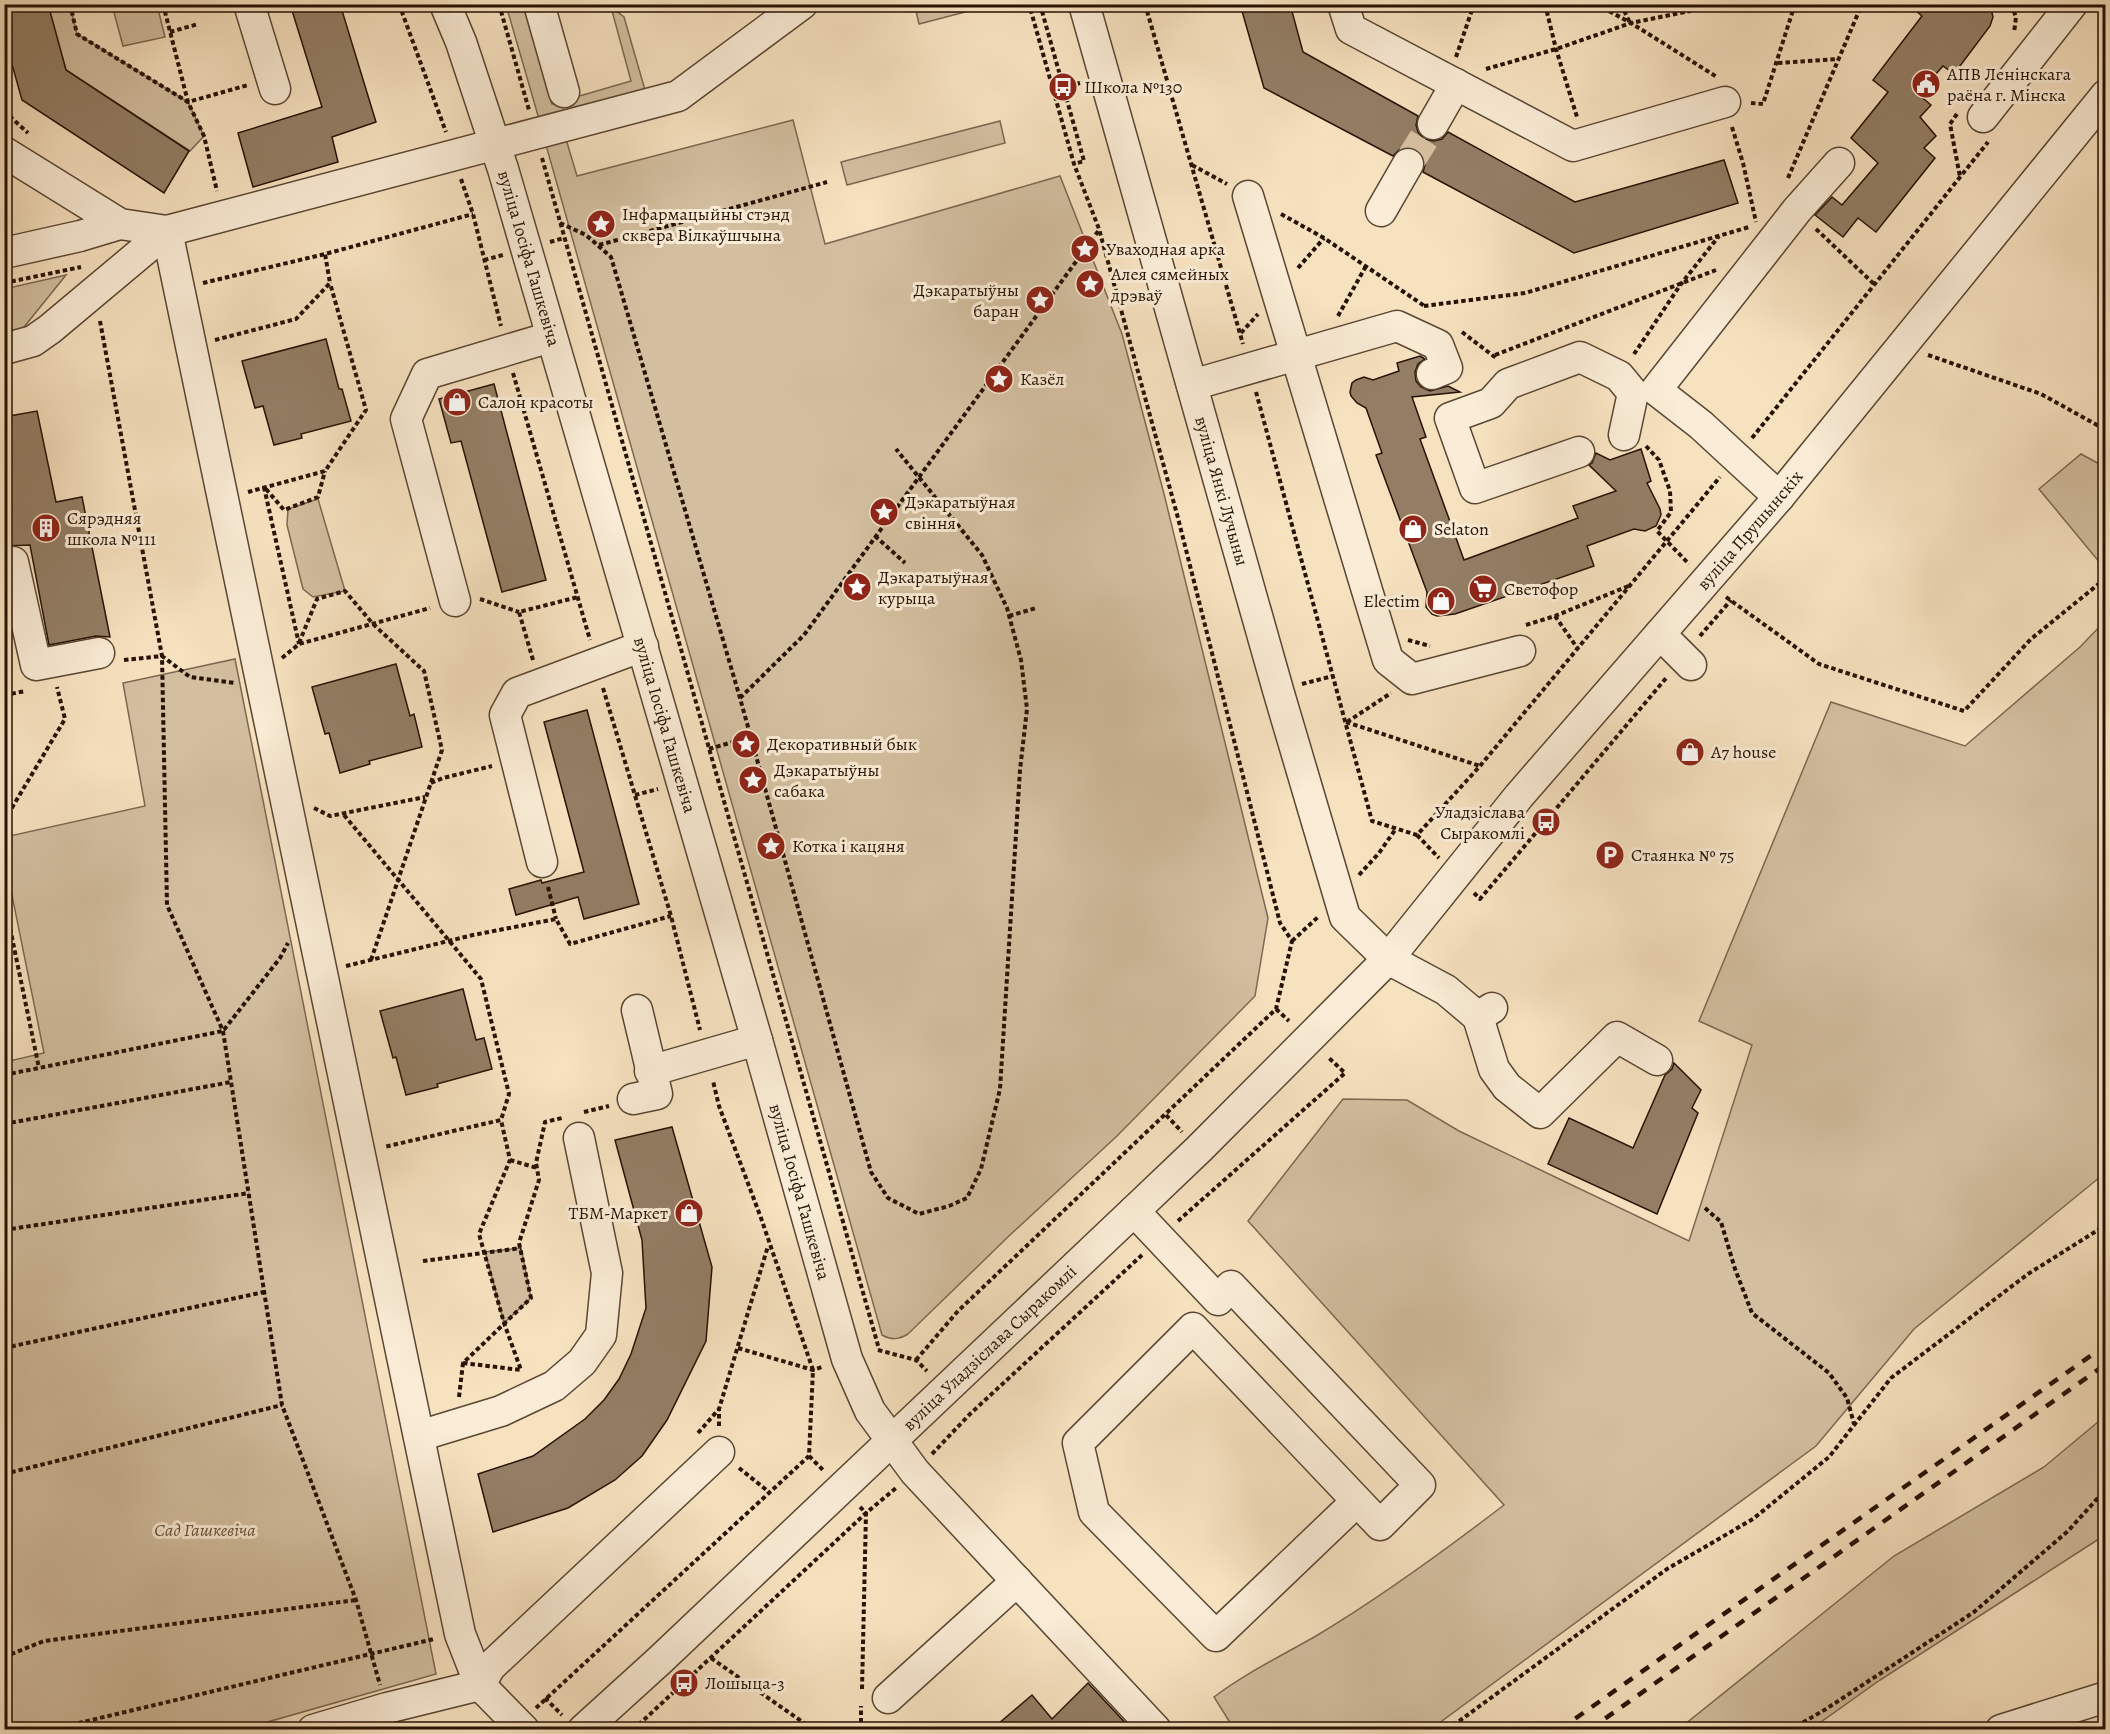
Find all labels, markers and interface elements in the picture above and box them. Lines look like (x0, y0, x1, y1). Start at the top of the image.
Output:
place label: АПВ Ленінскага раёна г. Мінска (1946, 62, 2072, 107)
public building icon: АПВ Ленінскага раёна г. Мінска (1910, 68, 1942, 100)
bus stop icon: Школа №130 (1047, 71, 1079, 103)
place label: Школа №130 (1084, 75, 1182, 99)
street label: вуліца Іосіфа Гашкевіча (492, 167, 566, 350)
place label: Інфармацыйны стэнд сквера Вілкаўшчына (622, 202, 790, 247)
place icon: Інфармацыйны стэнд сквера Вілкаўшчына (585, 208, 617, 240)
place icon: Уваходная арка (1069, 233, 1101, 265)
place label: Уваходная арка (1106, 237, 1226, 261)
place label: Алея сямейных дрэваў (1110, 262, 1229, 307)
place icon: Алея сямейных дрэваў (1074, 268, 1106, 300)
place label: Дэкаратыўны баран (914, 278, 1019, 323)
place icon: Дэкаратыўны баран (1024, 284, 1056, 316)
place icon: Казёл (983, 363, 1015, 395)
place label: Казёл (1020, 367, 1065, 391)
shop icon: Салон красоты (441, 386, 473, 418)
place label: Салон красоты (478, 390, 593, 414)
street label: вуліца Янкі Лучыны (1189, 413, 1254, 568)
street label: вуліца Прушынскіх (1691, 465, 1808, 595)
place label: Дэкаратыўная свіння (905, 490, 1015, 535)
place icon: Дэкаратыўная свіння (868, 496, 900, 528)
place label: Сярэдняя школа №111 (67, 506, 156, 551)
building icon: Сярэдняя школа №111 (30, 512, 62, 544)
shop icon: Selaton (1397, 513, 1429, 545)
place label: Selaton (1434, 517, 1489, 541)
place label: Дэкаратыўная курыца (878, 565, 988, 610)
place icon: Дэкаратыўная курыца (841, 571, 873, 603)
supermarket icon: Светофор (1467, 573, 1499, 605)
place label: Светофор (1504, 577, 1578, 601)
shop icon: Electim (1425, 585, 1457, 617)
place label: Electim (1363, 589, 1420, 613)
street label: вуліца Іосіфа Гашкевіча (628, 634, 702, 816)
place icon: Декоративный бык (730, 728, 762, 760)
place label: Декоративный бык (767, 732, 917, 756)
shop icon: A7 house (1674, 736, 1706, 768)
place label: A7 house (1710, 740, 1776, 764)
place label: Дэкаратыўны сабака (774, 758, 879, 803)
place icon: Дэкаратыўны сабака (737, 764, 769, 796)
place label: Уладзіслава Сыракомлі (1435, 800, 1526, 845)
bus stop icon: Уладзіслава Сыракомлі (1530, 806, 1562, 838)
place icon: Котка і кацяня (755, 830, 787, 862)
place label: Котка і кацяня (792, 834, 905, 858)
parking icon: Стаянка № 75 (1594, 839, 1626, 871)
place label: Стаянка № 75 (1631, 843, 1735, 867)
street label: вуліца Іосіфа Гашкевіча (764, 1101, 836, 1283)
shop icon: ТБМ-Маркет (673, 1197, 705, 1229)
place label: ТБМ-Маркет (568, 1201, 668, 1225)
street label: вуліца Уладзіслава Сыракомлі (897, 1260, 1082, 1436)
park label: Сад Гашкевіча (154, 1518, 256, 1542)
bus stop icon: Лошыца-3 (668, 1667, 700, 1699)
place label: Лошыца-3 (705, 1671, 785, 1695)

